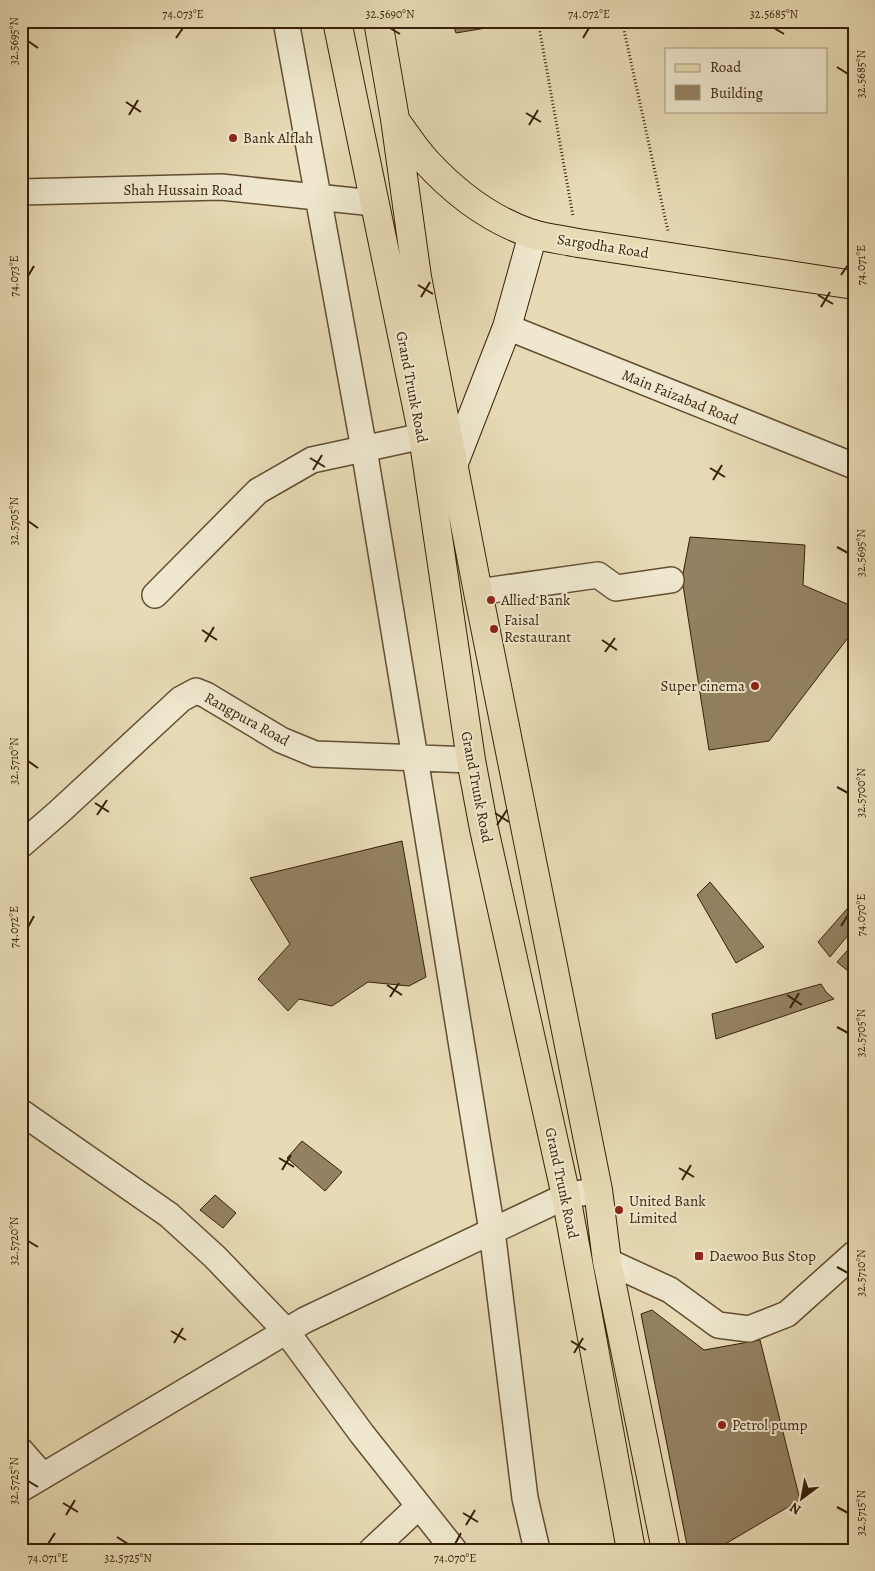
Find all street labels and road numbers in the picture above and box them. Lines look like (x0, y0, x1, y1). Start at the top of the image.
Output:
street label: Shah Hussain Road (124, 180, 243, 200)
street label: Sargodha Road (556, 229, 651, 263)
street label: Grand Trunk Road (391, 330, 433, 445)
street label: Main Faizabad Road (619, 365, 742, 430)
street label: Rangpura Road (201, 687, 294, 751)
street label: Grand Trunk Road (456, 730, 498, 845)
street label: Grand Trunk Road (540, 1126, 584, 1241)

